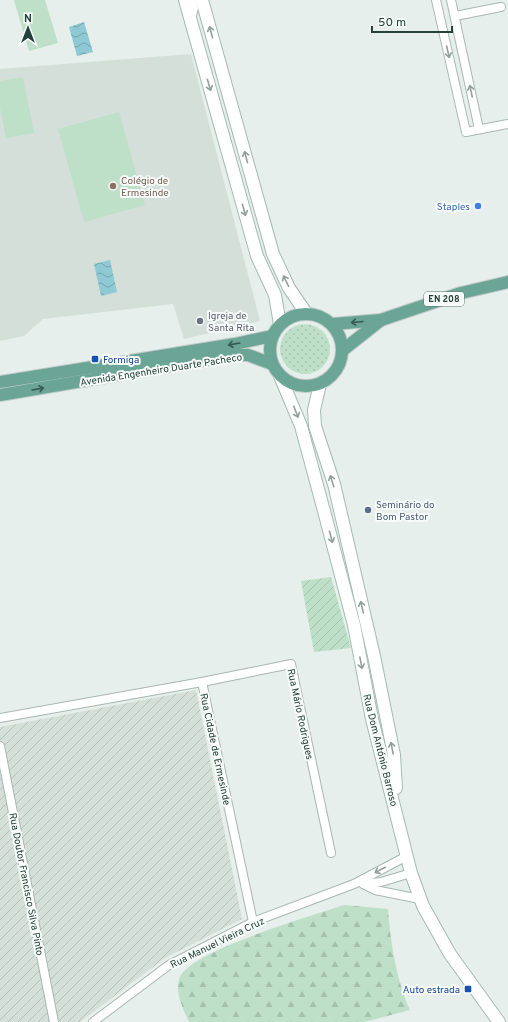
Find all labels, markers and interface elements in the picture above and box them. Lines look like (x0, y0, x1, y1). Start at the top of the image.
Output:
north arrow (8, 8, 48, 48)
scale bar (372, 8, 452, 34)
text: N (24, 12, 32, 26)
text: 50 m (378, 15, 406, 31)
one-way arrow (207, 26, 214, 39)
one-way arrow (444, 45, 452, 58)
one-way arrow (206, 78, 213, 91)
one-way arrow (467, 85, 475, 98)
one-way arrow (242, 151, 249, 164)
place label: Colégio de Ermesinde (121, 175, 169, 200)
marker: Colégio de Ermesinde (108, 181, 118, 191)
place label: Staples (437, 201, 470, 214)
marker: Staples (473, 201, 483, 211)
one-way arrow (241, 203, 248, 216)
one-way arrow (282, 275, 289, 287)
road number: EN 208 (424, 292, 464, 306)
place label: Igreja de Santa Rita (208, 310, 254, 335)
marker: Igreja de Santa Rita (195, 316, 205, 326)
one-way arrow (351, 318, 364, 326)
one-way arrow (228, 340, 241, 348)
street label: Avenida Engenheiro Duarte Pacheco (79, 351, 244, 390)
marker: Formiga (90, 354, 100, 364)
place label: Formiga (103, 354, 139, 367)
one-way arrow (32, 385, 45, 393)
one-way arrow (292, 405, 300, 417)
one-way arrow (328, 474, 335, 487)
place label: Seminário do Bom Pastor (376, 499, 435, 524)
marker: Seminário do Bom Pastor (363, 505, 373, 515)
one-way arrow (327, 530, 335, 543)
one-way arrow (358, 601, 366, 614)
one-way arrow (357, 656, 365, 669)
street label: Rua Mário Rodrigues (284, 668, 316, 761)
street label: Rua Cidade de Ermesinde (196, 692, 233, 807)
street label: Rua Dom António Barroso (359, 693, 400, 808)
one-way arrow (388, 742, 396, 755)
street label: Rua Doutor Francisco Silva Pinto (5, 812, 46, 957)
one-way arrow (374, 867, 386, 874)
street label: Rua Manuel Vieira Cruz (168, 915, 267, 972)
place label: Auto estrada (403, 984, 460, 997)
marker: Auto estrada (463, 984, 473, 994)

